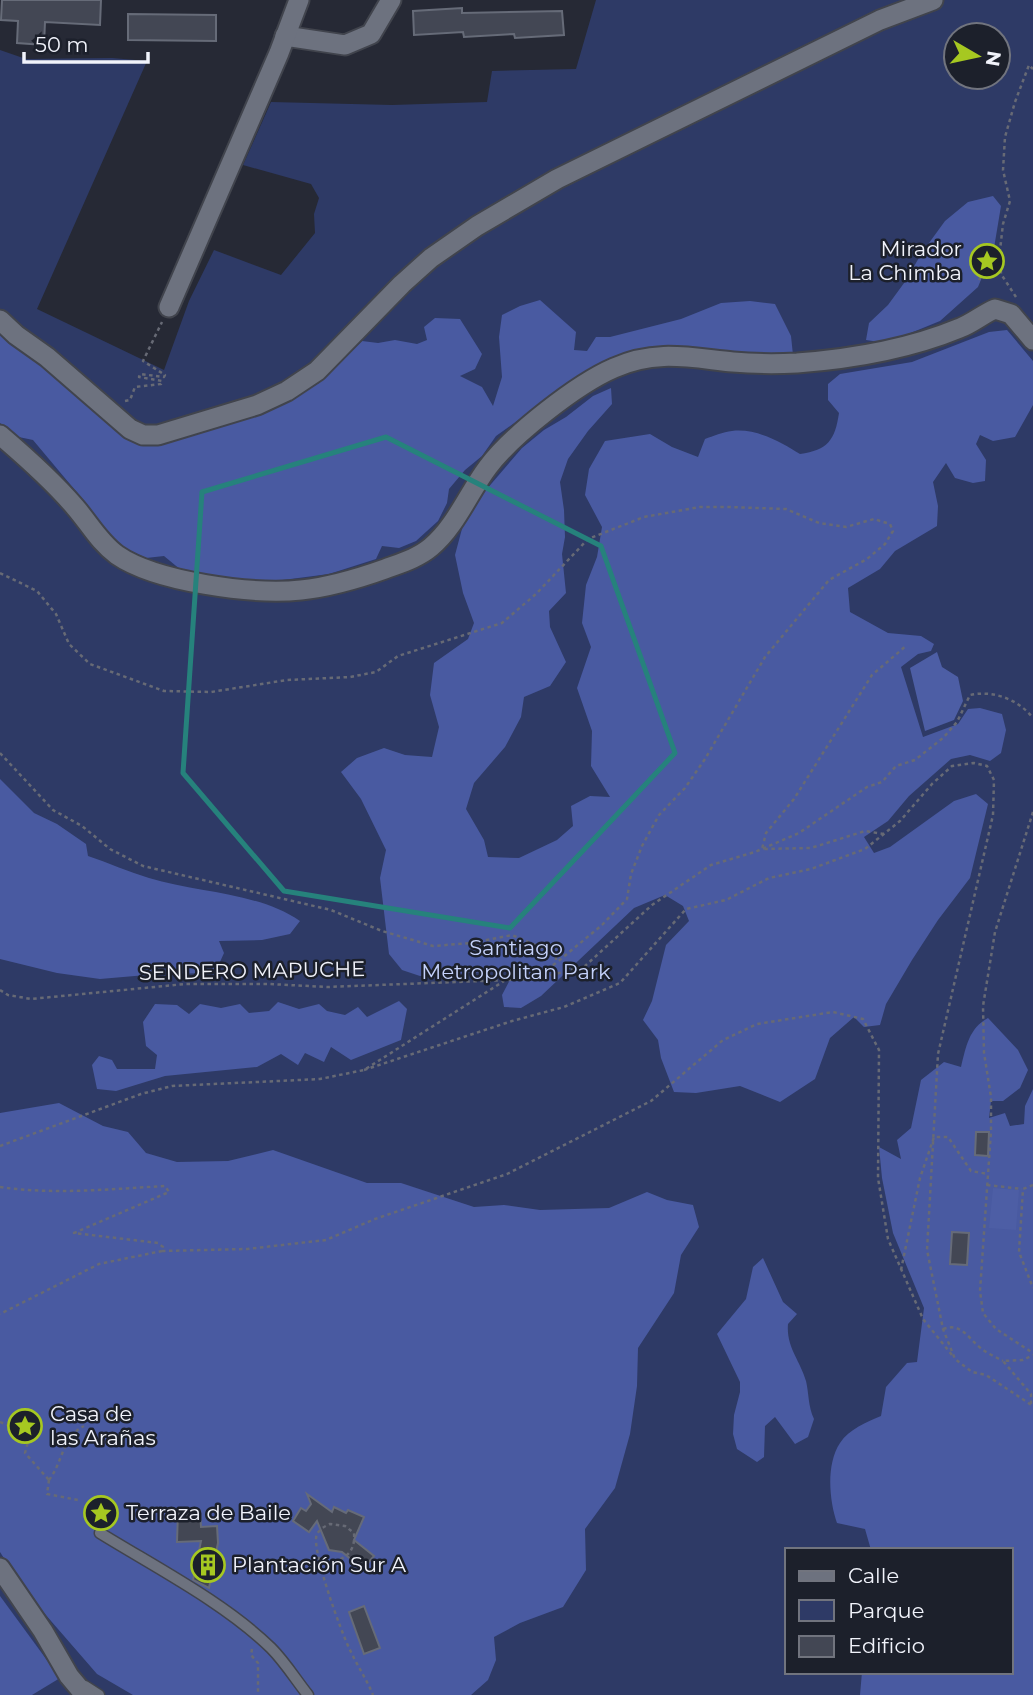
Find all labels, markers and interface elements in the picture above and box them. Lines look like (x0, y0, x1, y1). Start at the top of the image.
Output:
scale bar (24, 21, 149, 65)
north arrow (942, 21, 1012, 91)
text: 50 m (35, 32, 89, 57)
text: N (981, 49, 1006, 68)
place label: Mirador La Chimba (848, 236, 962, 285)
place icon: Mirador La Chimba (968, 242, 1006, 280)
park label: Santiago Metropolitan Park (421, 935, 611, 984)
street label: SENDERO MAPUCHE (139, 956, 365, 985)
place label: Casa de las Arañas (50, 1401, 156, 1450)
place icon: Casa de las Arañas (6, 1407, 44, 1445)
place icon: Terraza de Baile (82, 1494, 120, 1532)
place label: Terraza de Baile (126, 1500, 291, 1525)
building icon: Plantación Sur A (189, 1546, 227, 1584)
legend (785, 1548, 1012, 1674)
place label: Plantación Sur A (232, 1552, 407, 1577)
text: Calle (848, 1563, 899, 1588)
text: Parque (848, 1598, 924, 1623)
text: Edificio (848, 1633, 925, 1658)

